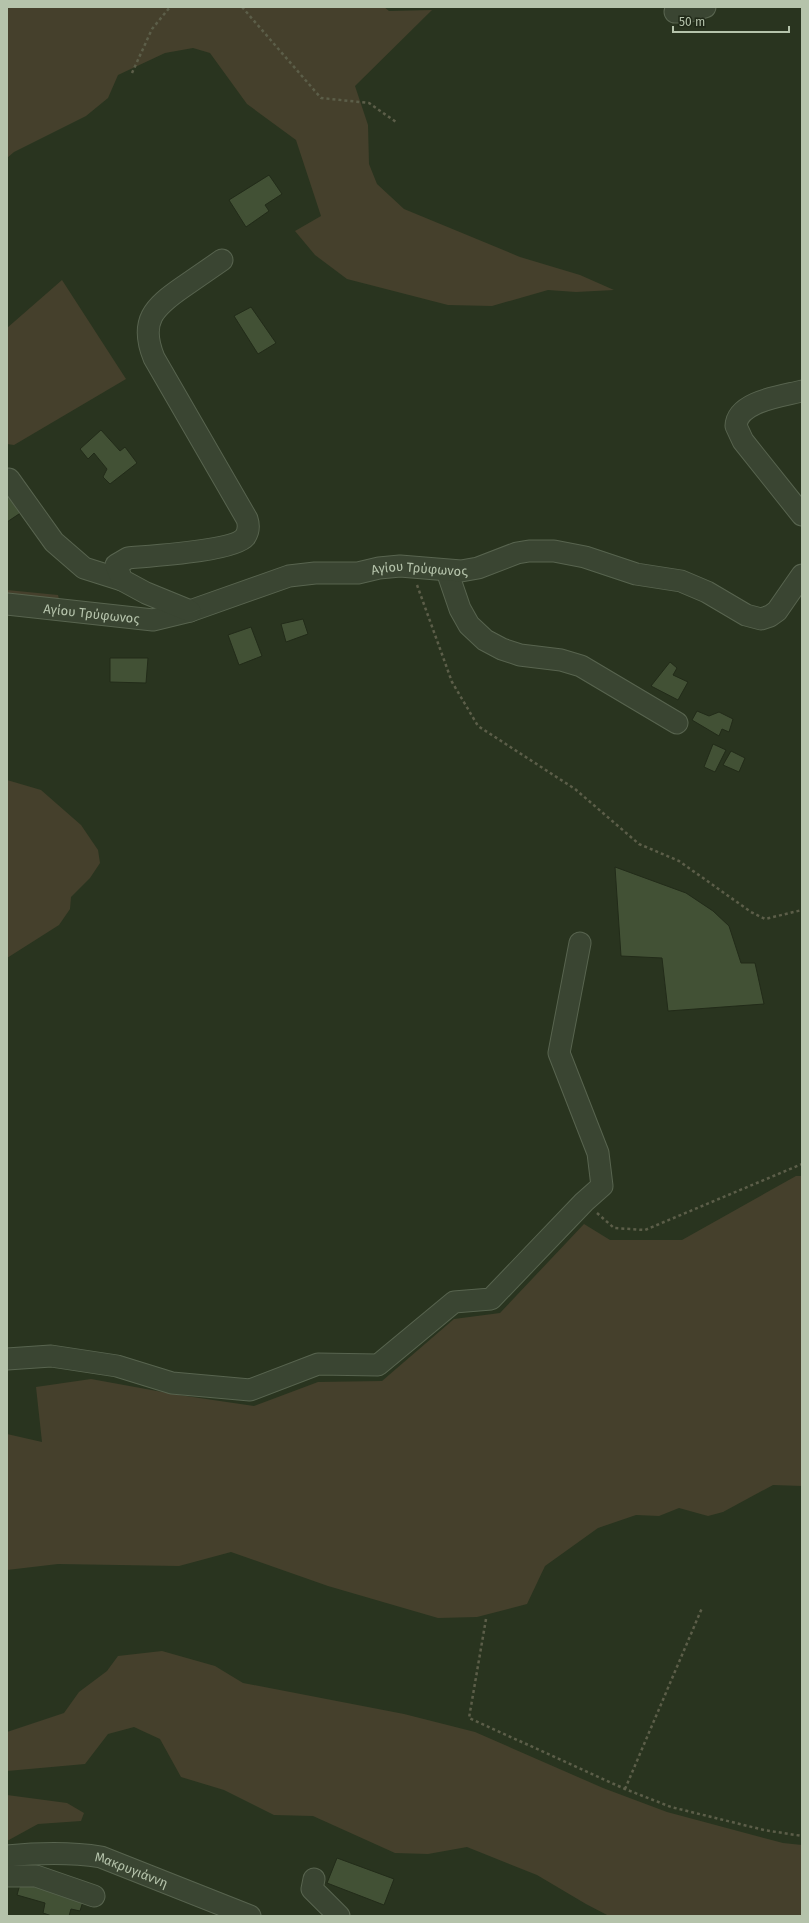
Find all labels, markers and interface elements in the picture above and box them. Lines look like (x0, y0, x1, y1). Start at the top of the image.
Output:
scale bar (673, 8, 789, 34)
text: 50 m (679, 15, 705, 29)
street label: Αγίου Τρύφωνος (370, 559, 469, 579)
street label: Αγίου Τρύφωνος (43, 601, 140, 626)
street label: Μακρυγιάννη (94, 1849, 170, 1891)

